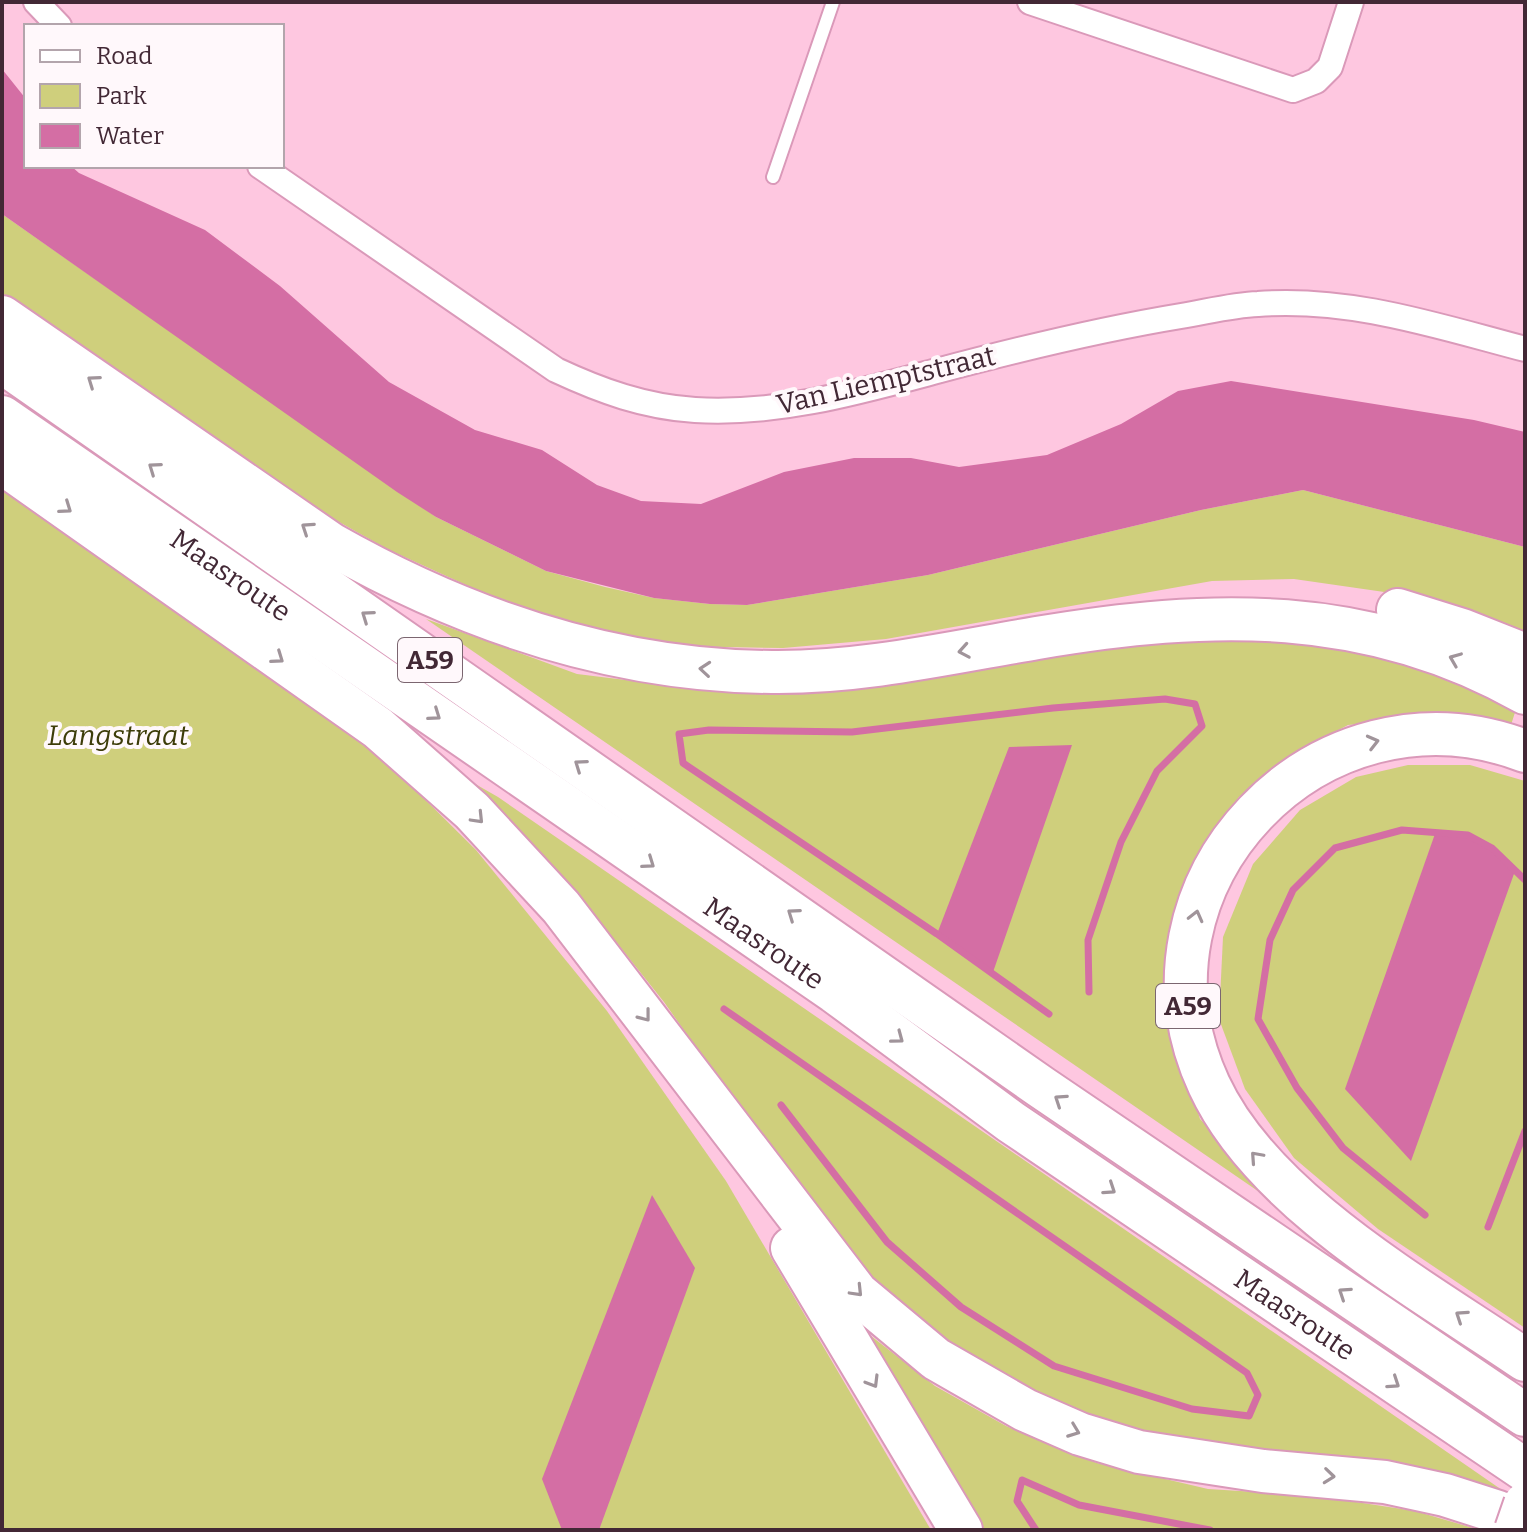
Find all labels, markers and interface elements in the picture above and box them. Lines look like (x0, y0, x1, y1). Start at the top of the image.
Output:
legend (24, 24, 284, 168)
text: Road (96, 42, 152, 70)
text: Park (96, 82, 147, 110)
text: Water (96, 122, 164, 150)
street label: Van Liemptstraat (773, 339, 999, 421)
one-way arrow (87, 376, 101, 391)
one-way arrow (148, 463, 163, 478)
one-way arrow (57, 498, 71, 513)
street label: Maasroute (164, 522, 297, 628)
one-way arrow (301, 523, 316, 538)
one-way arrow (362, 611, 376, 626)
road number: A59 (398, 638, 462, 682)
one-way arrow (957, 642, 970, 659)
one-way arrow (270, 648, 284, 663)
one-way arrow (1449, 652, 1463, 669)
one-way arrow (698, 661, 711, 678)
one-way arrow (426, 706, 440, 721)
park label: Langstraat (48, 719, 189, 752)
one-way arrow (1366, 735, 1380, 752)
one-way arrow (575, 760, 589, 775)
one-way arrow (468, 808, 482, 823)
one-way arrow (640, 853, 654, 868)
street label: Maasroute (698, 890, 831, 996)
one-way arrow (788, 909, 802, 924)
one-way arrow (1187, 909, 1204, 923)
road number: A59 (1156, 984, 1220, 1028)
one-way arrow (635, 1007, 649, 1022)
one-way arrow (889, 1029, 904, 1043)
one-way arrow (1054, 1095, 1068, 1110)
one-way arrow (1252, 1151, 1266, 1166)
one-way arrow (1101, 1179, 1115, 1194)
street label: Maasroute (1228, 1262, 1362, 1367)
one-way arrow (848, 1282, 863, 1296)
one-way arrow (1339, 1288, 1353, 1303)
one-way arrow (1455, 1311, 1469, 1326)
one-way arrow (863, 1373, 879, 1388)
one-way arrow (1385, 1373, 1400, 1388)
one-way arrow (1066, 1421, 1080, 1438)
one-way arrow (1323, 1467, 1336, 1484)

